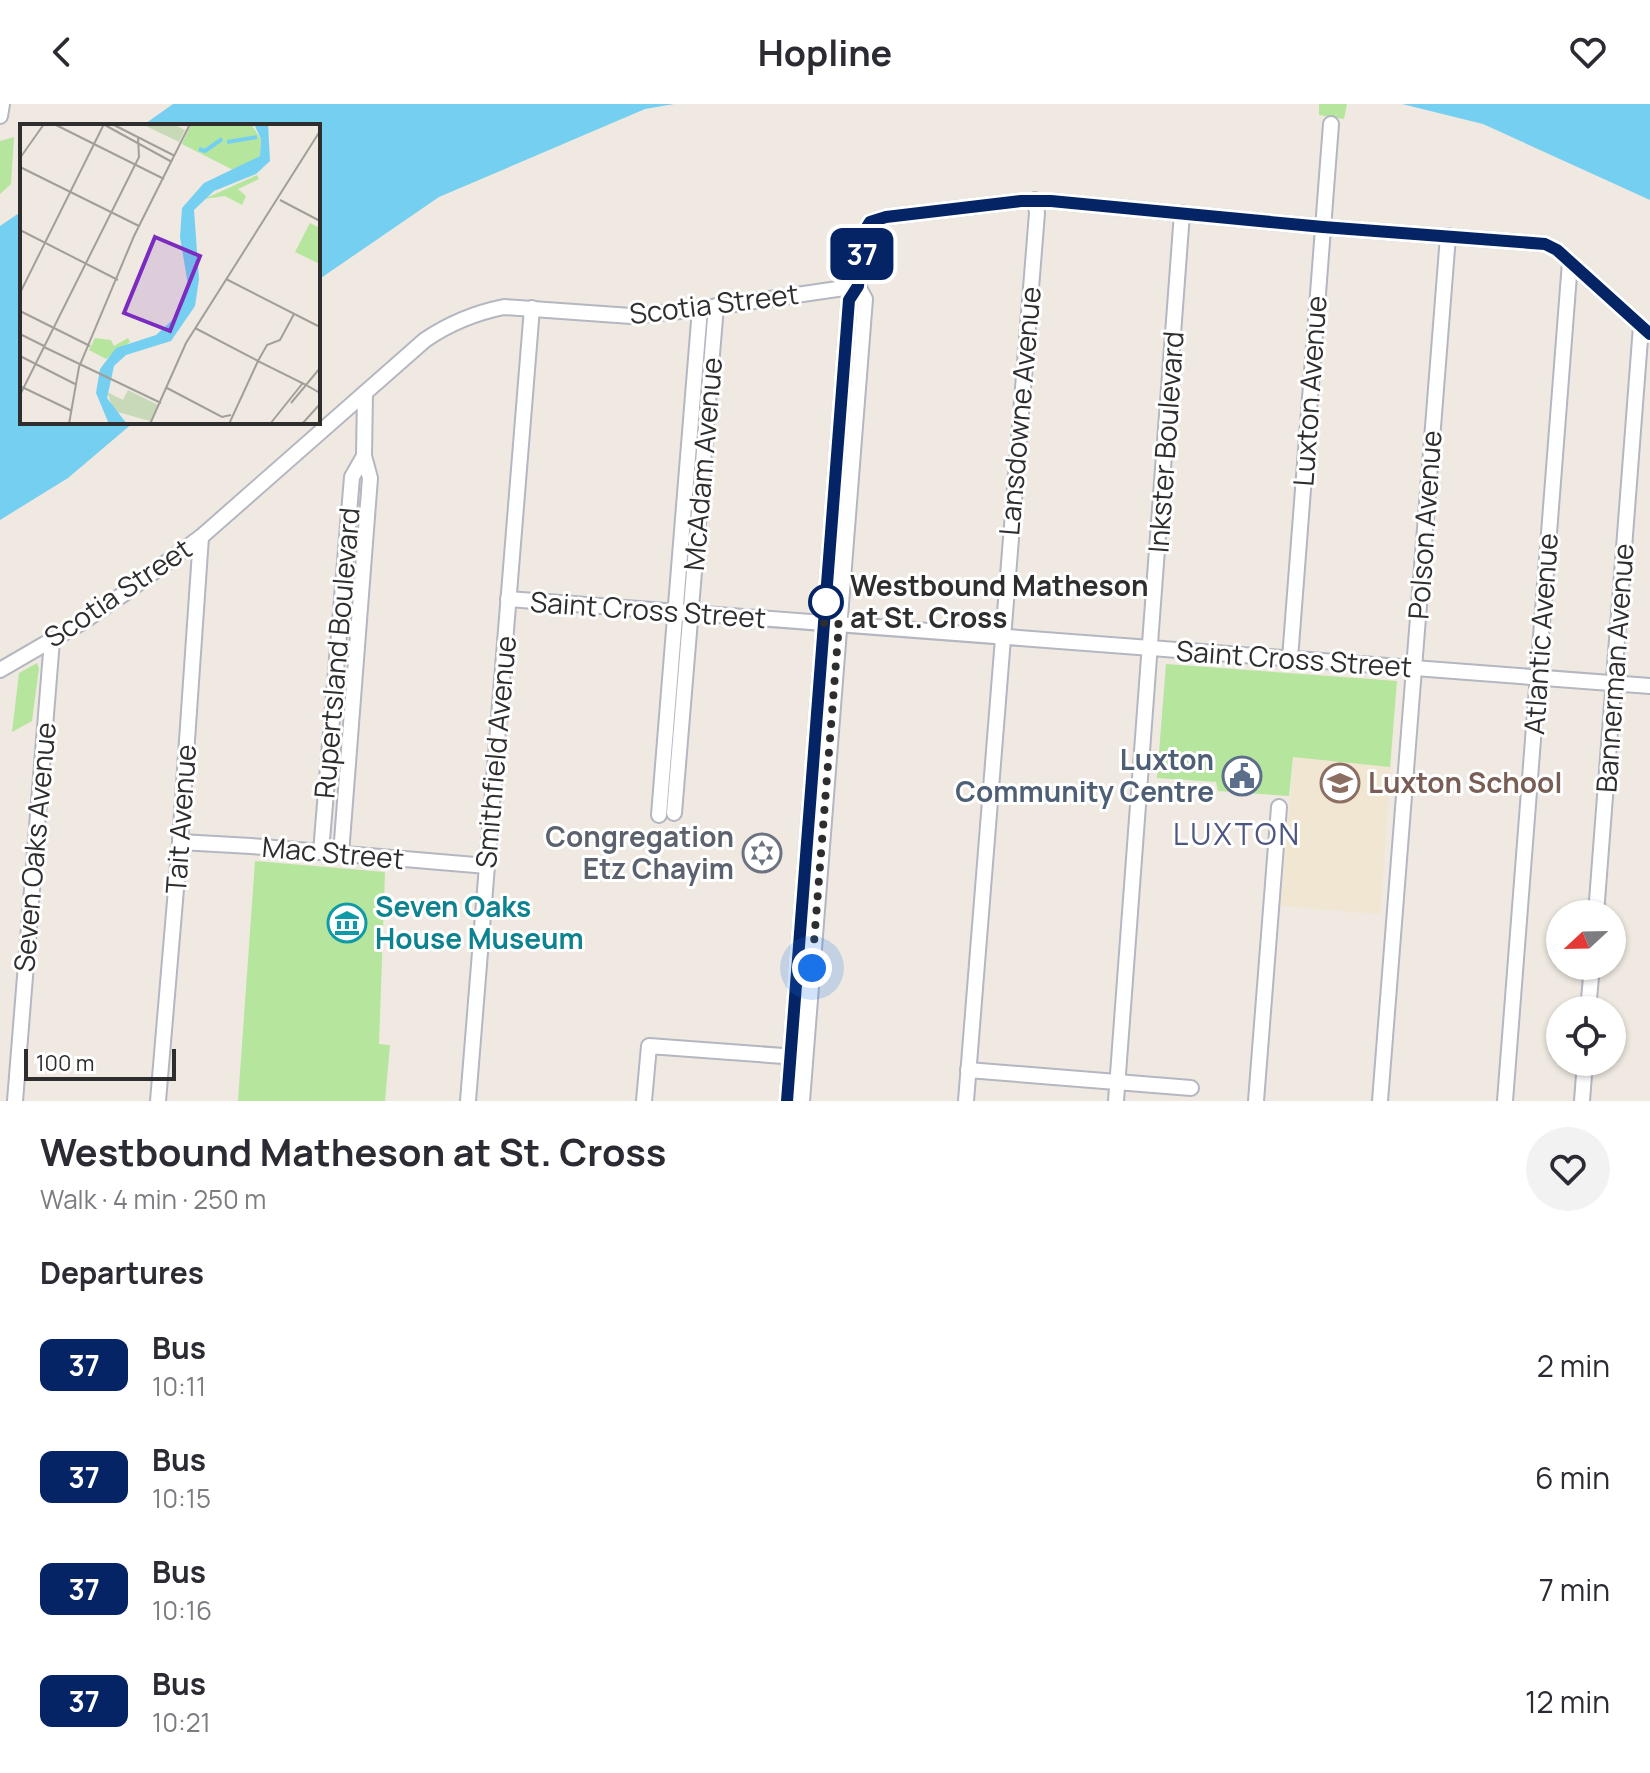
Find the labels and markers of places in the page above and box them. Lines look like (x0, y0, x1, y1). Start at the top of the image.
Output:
place label: Westbound Matheson at St. Cross (850, 566, 1149, 636)
marker: Westbound Matheson at St. Cross (809, 585, 843, 619)
place label: Luxton Community Centre (955, 740, 1214, 810)
public building icon: Luxton Community Centre (1221, 755, 1263, 797)
school or university icon: Luxton School (1319, 762, 1361, 804)
place label: Luxton School (1368, 763, 1562, 801)
place label: Congregation Etz Chayim (545, 817, 734, 887)
synagogue icon: Congregation Etz Chayim (741, 832, 783, 874)
place label: Seven Oaks House Museum (375, 887, 584, 957)
museum icon: Seven Oaks House Museum (326, 902, 368, 944)

